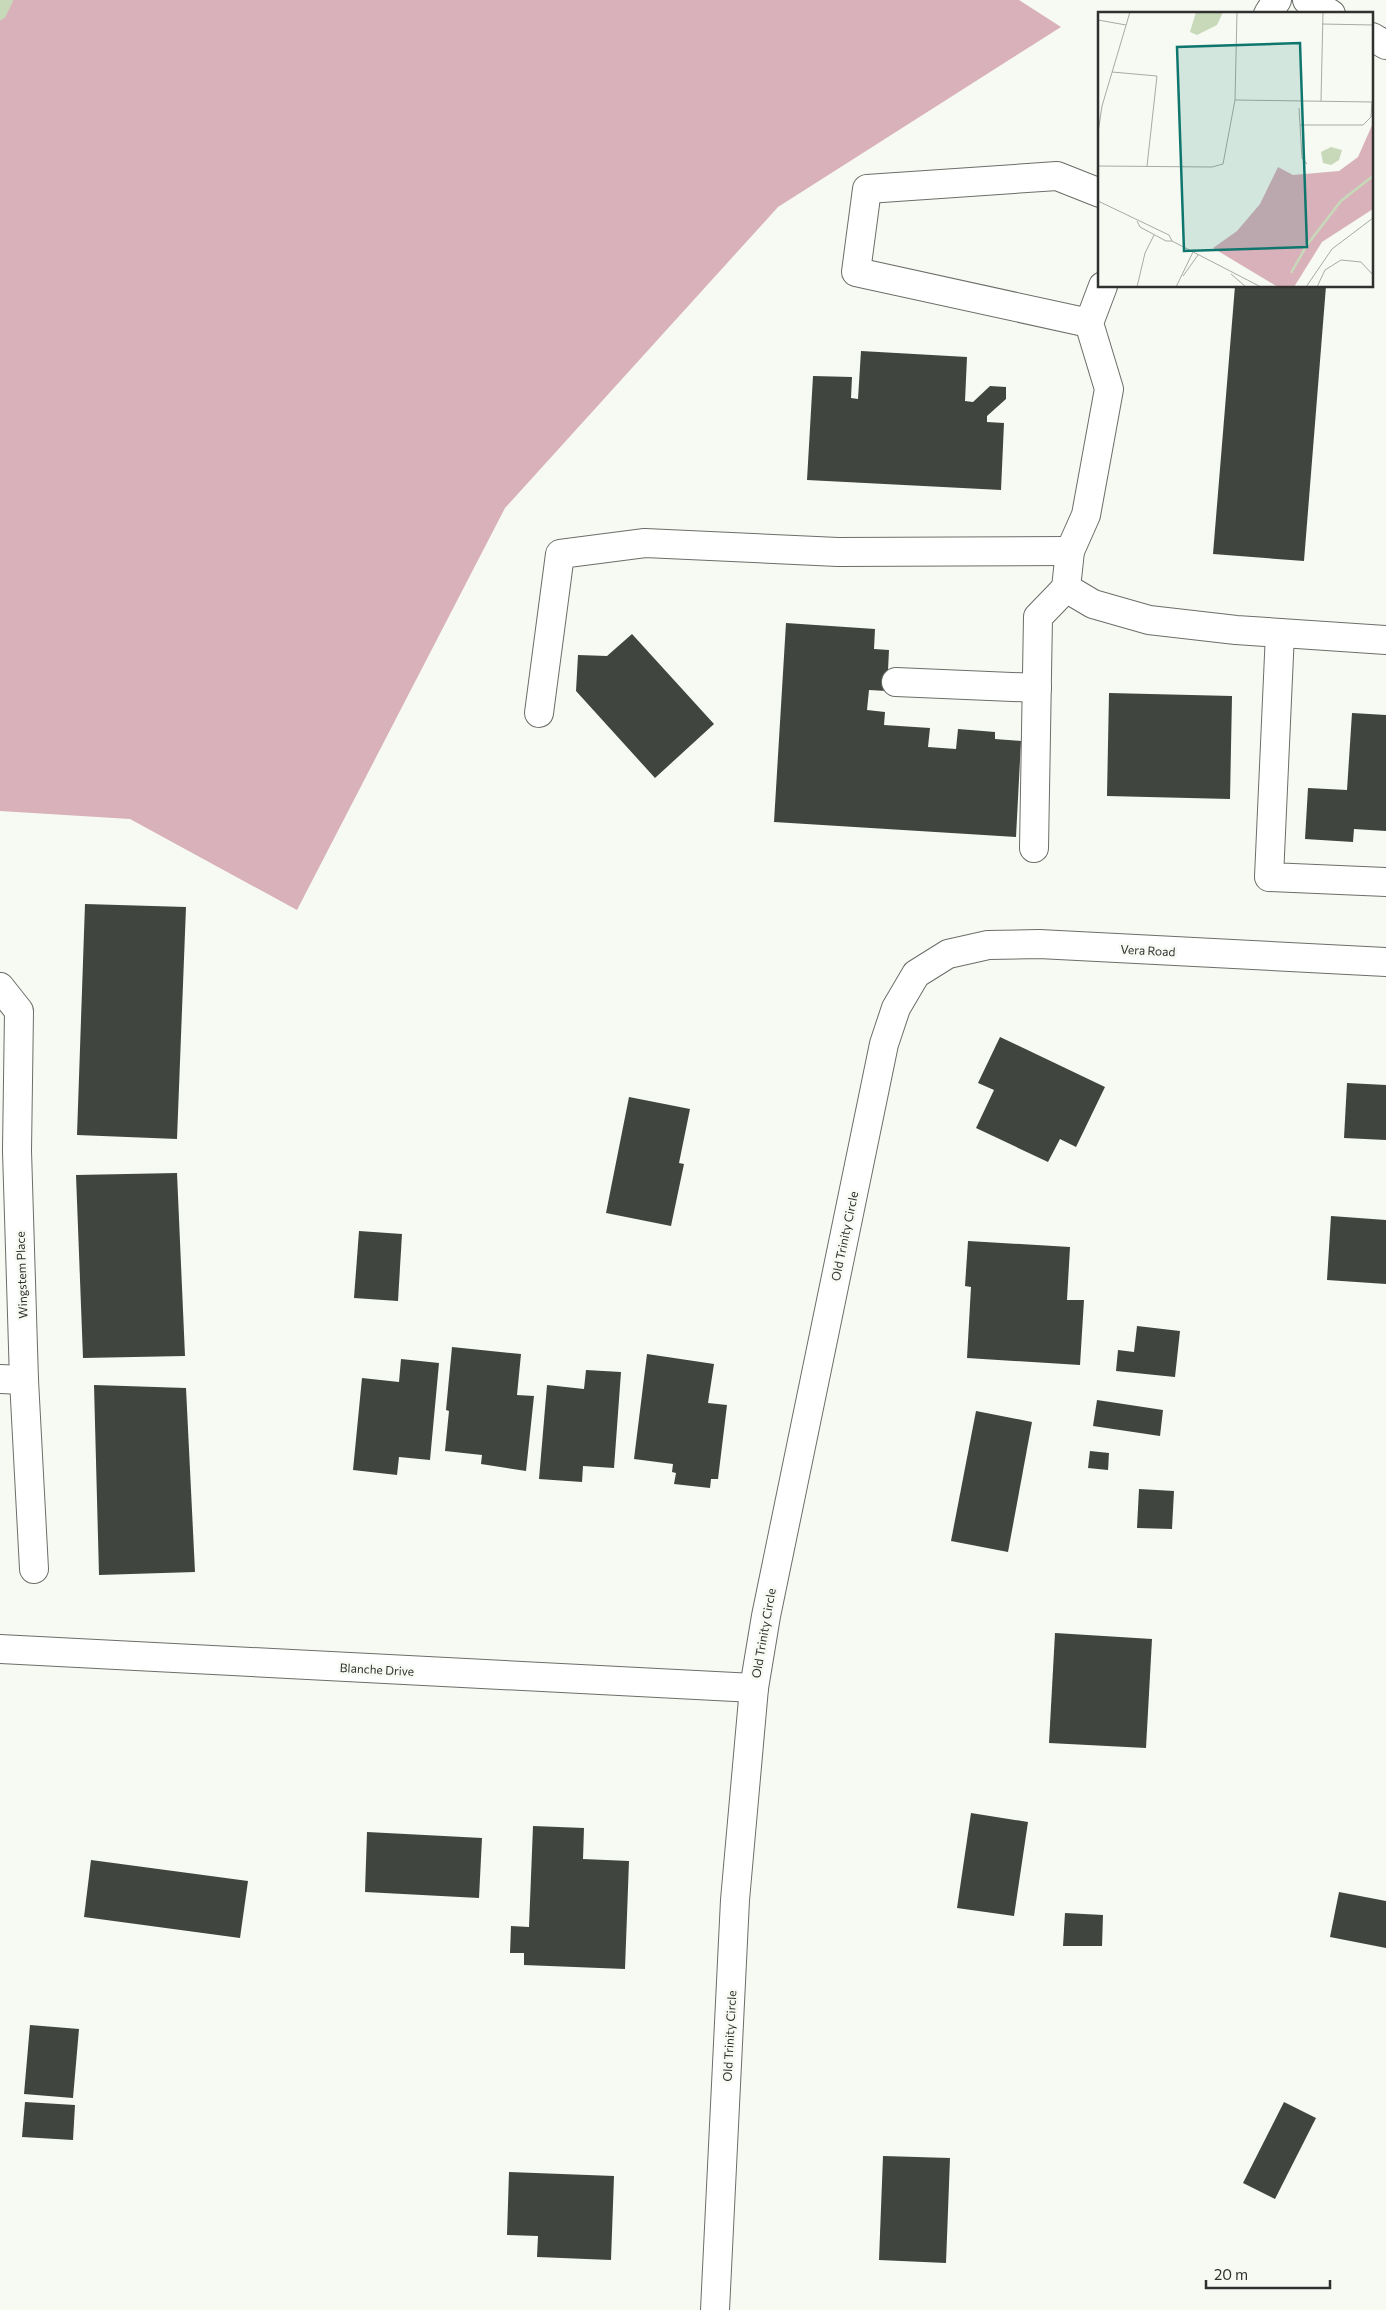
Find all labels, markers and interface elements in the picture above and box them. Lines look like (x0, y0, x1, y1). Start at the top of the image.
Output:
inset map (1098, 12, 1374, 288)
street label: Vera Road (1120, 942, 1176, 958)
street label: Old Trinity Circle (828, 1190, 860, 1282)
street label: Wingstem Place (12, 1231, 30, 1319)
street label: Old Trinity Circle (748, 1587, 778, 1679)
street label: Blanche Drive (339, 1660, 415, 1678)
street label: Old Trinity Circle (720, 1990, 738, 2082)
scale bar (1206, 2258, 1330, 2290)
text: 20 m (1214, 2265, 1248, 2283)

